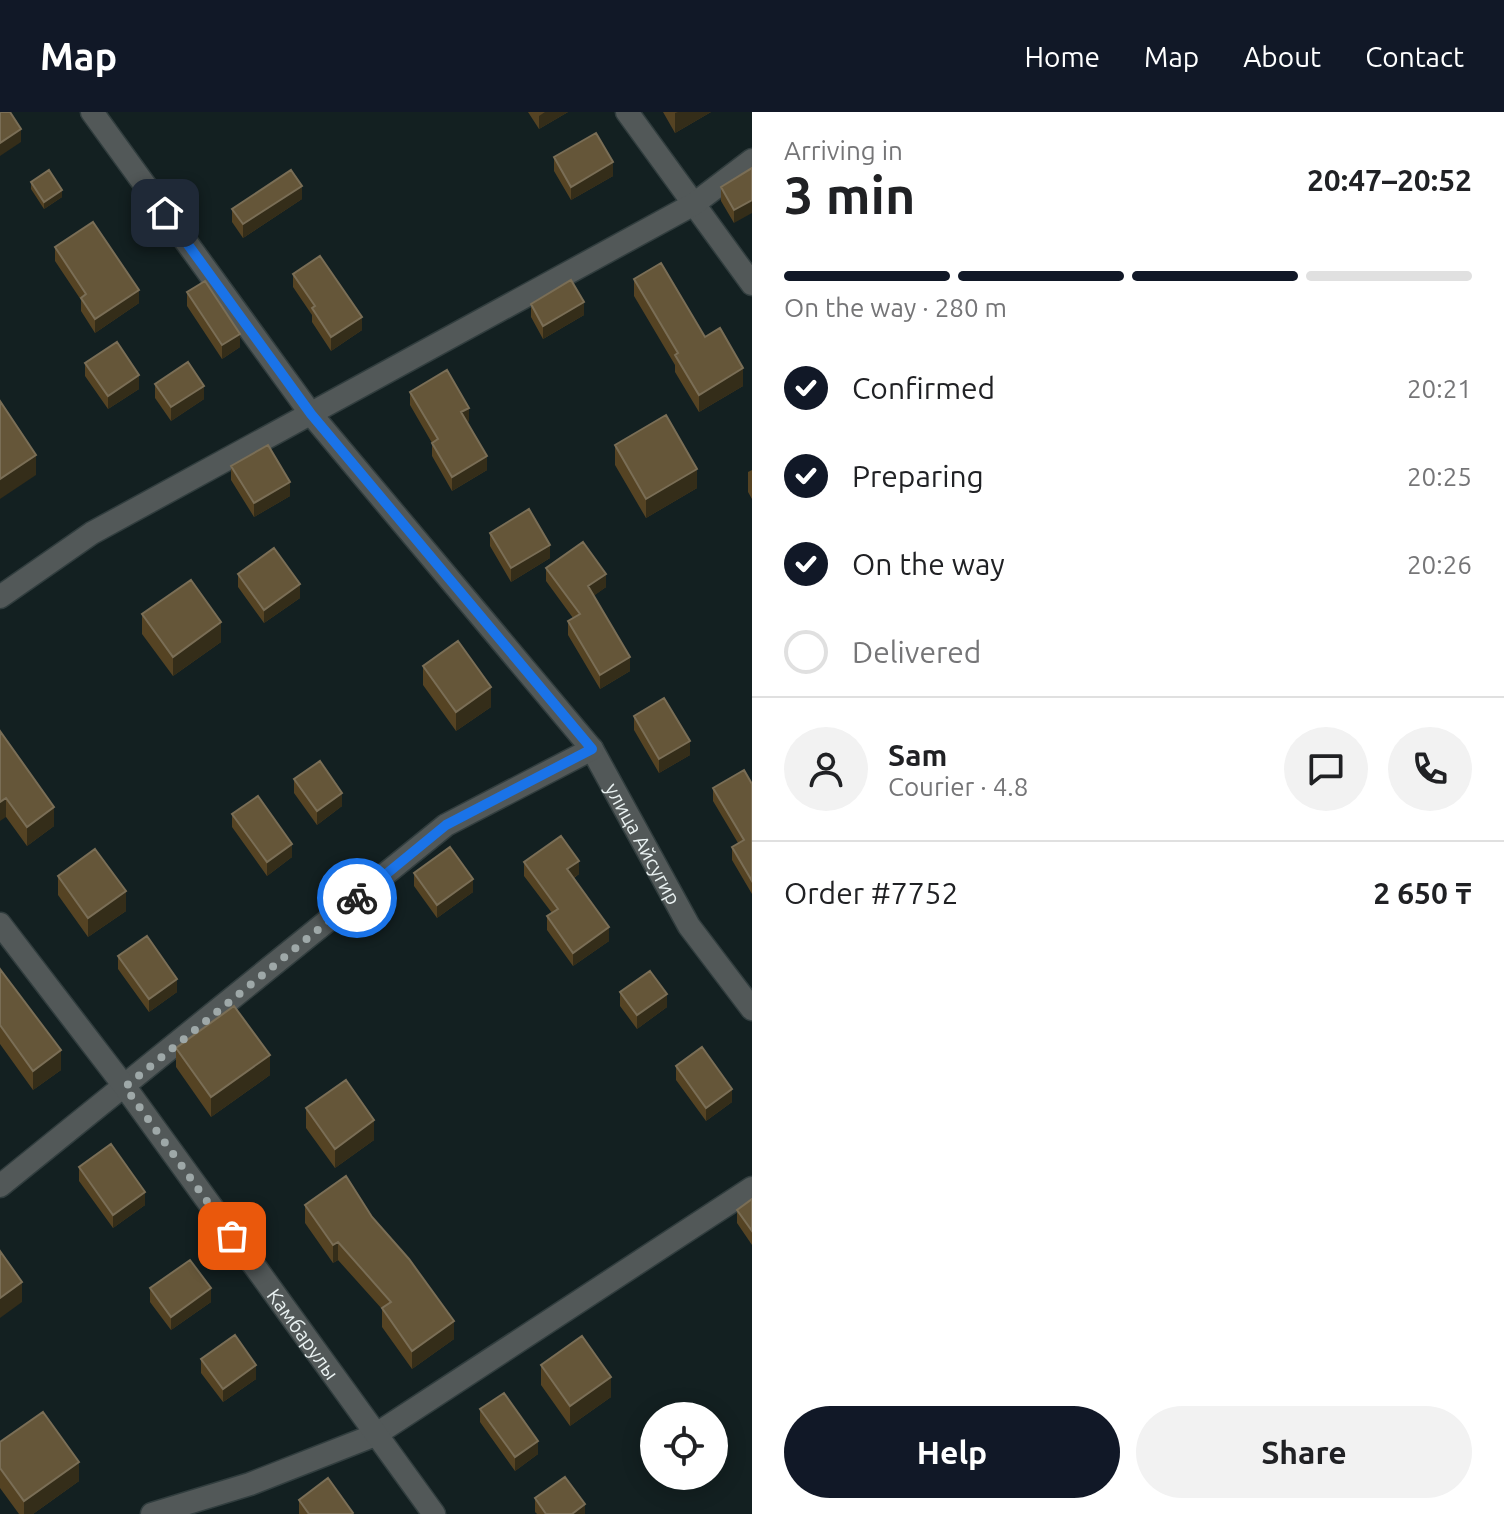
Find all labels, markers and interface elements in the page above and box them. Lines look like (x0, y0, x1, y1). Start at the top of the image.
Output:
text: Map (40, 35, 117, 77)
text: Home (1025, 41, 1100, 72)
text: Map (1144, 41, 1199, 72)
text: About (1243, 41, 1321, 72)
text: Contact (1365, 41, 1464, 72)
text: Arriving in (784, 136, 903, 165)
text: 20:47–20:52 (1307, 163, 1472, 197)
text: 3 min (784, 166, 915, 224)
pin (131, 179, 199, 247)
icon: home (143, 191, 187, 235)
text: On the way · 280 m (784, 293, 1007, 322)
icon: check (784, 366, 828, 410)
text: Confirmed (852, 371, 995, 405)
text: 20:21 (1407, 374, 1472, 403)
icon: check (784, 454, 828, 498)
text: Preparing (852, 459, 984, 493)
text: 20:25 (1407, 462, 1472, 491)
icon: check (784, 542, 828, 586)
text: On the way (852, 547, 1005, 581)
text: 20:26 (1407, 550, 1472, 579)
text: Delivered (852, 635, 981, 669)
button: person (784, 727, 868, 811)
button: chat (1284, 727, 1368, 811)
button: phone (1388, 727, 1472, 811)
text: Sam (888, 738, 947, 772)
text: Courier · 4.8 (888, 772, 1028, 801)
street label: улица Айсугир (601, 779, 686, 908)
courier (317, 858, 397, 938)
icon: bike (335, 876, 379, 920)
text: Order #7752 (784, 876, 958, 910)
text: 2 650 ₸ (1373, 876, 1472, 910)
pin (198, 1202, 266, 1270)
icon: bag (210, 1214, 254, 1258)
street label: Камбарулы (263, 1284, 344, 1384)
map controls (640, 1402, 728, 1490)
button: locate (640, 1402, 728, 1490)
button: Help (784, 1406, 1120, 1498)
button: Share (1136, 1406, 1472, 1498)

